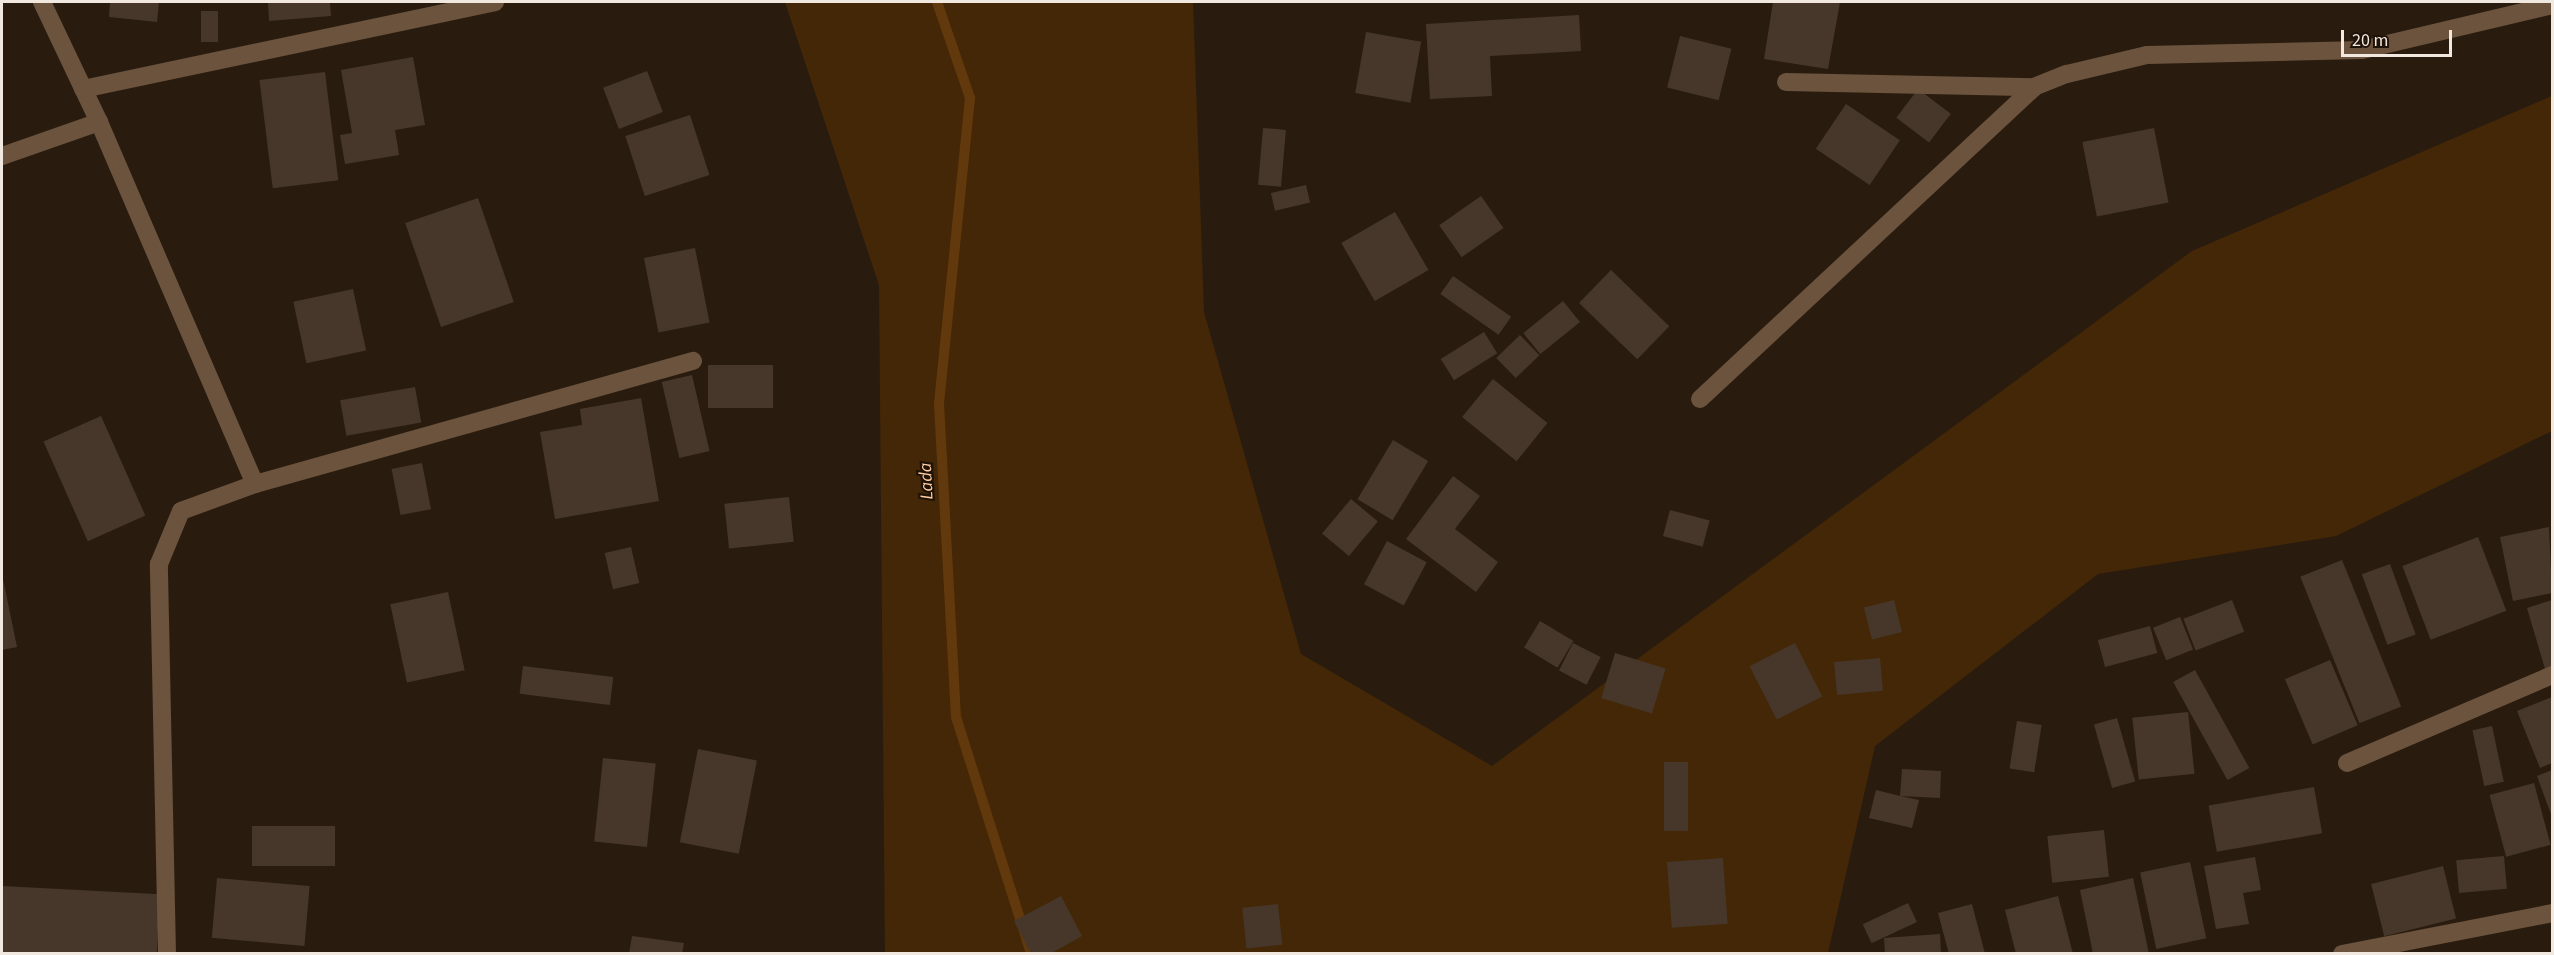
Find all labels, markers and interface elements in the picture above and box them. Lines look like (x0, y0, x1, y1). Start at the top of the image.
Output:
scale bar (2344, 18, 2455, 56)
text: 20 m (2352, 28, 2388, 53)
water label: Lada (915, 462, 939, 500)

